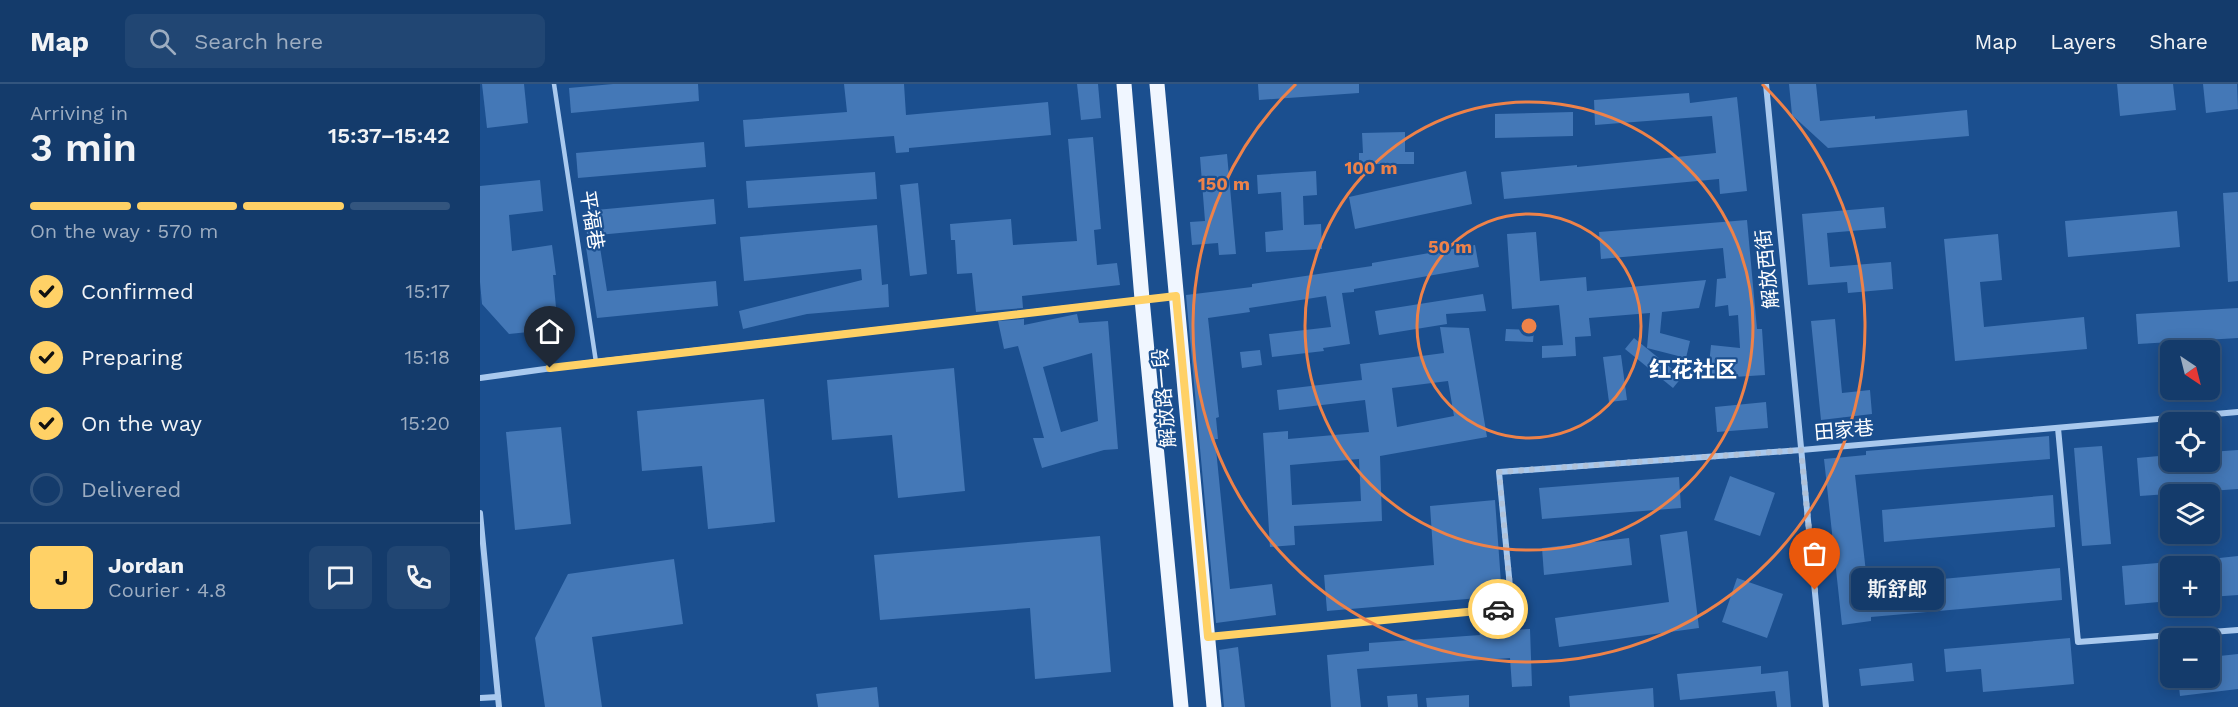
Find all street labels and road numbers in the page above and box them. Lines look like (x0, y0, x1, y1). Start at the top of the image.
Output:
street label: 平福巷 (575, 188, 609, 252)
street label: 解放西街 (1751, 228, 1783, 310)
street label: 解放路一段 (1148, 347, 1180, 449)
street label: 田家巷 (1813, 415, 1875, 445)

